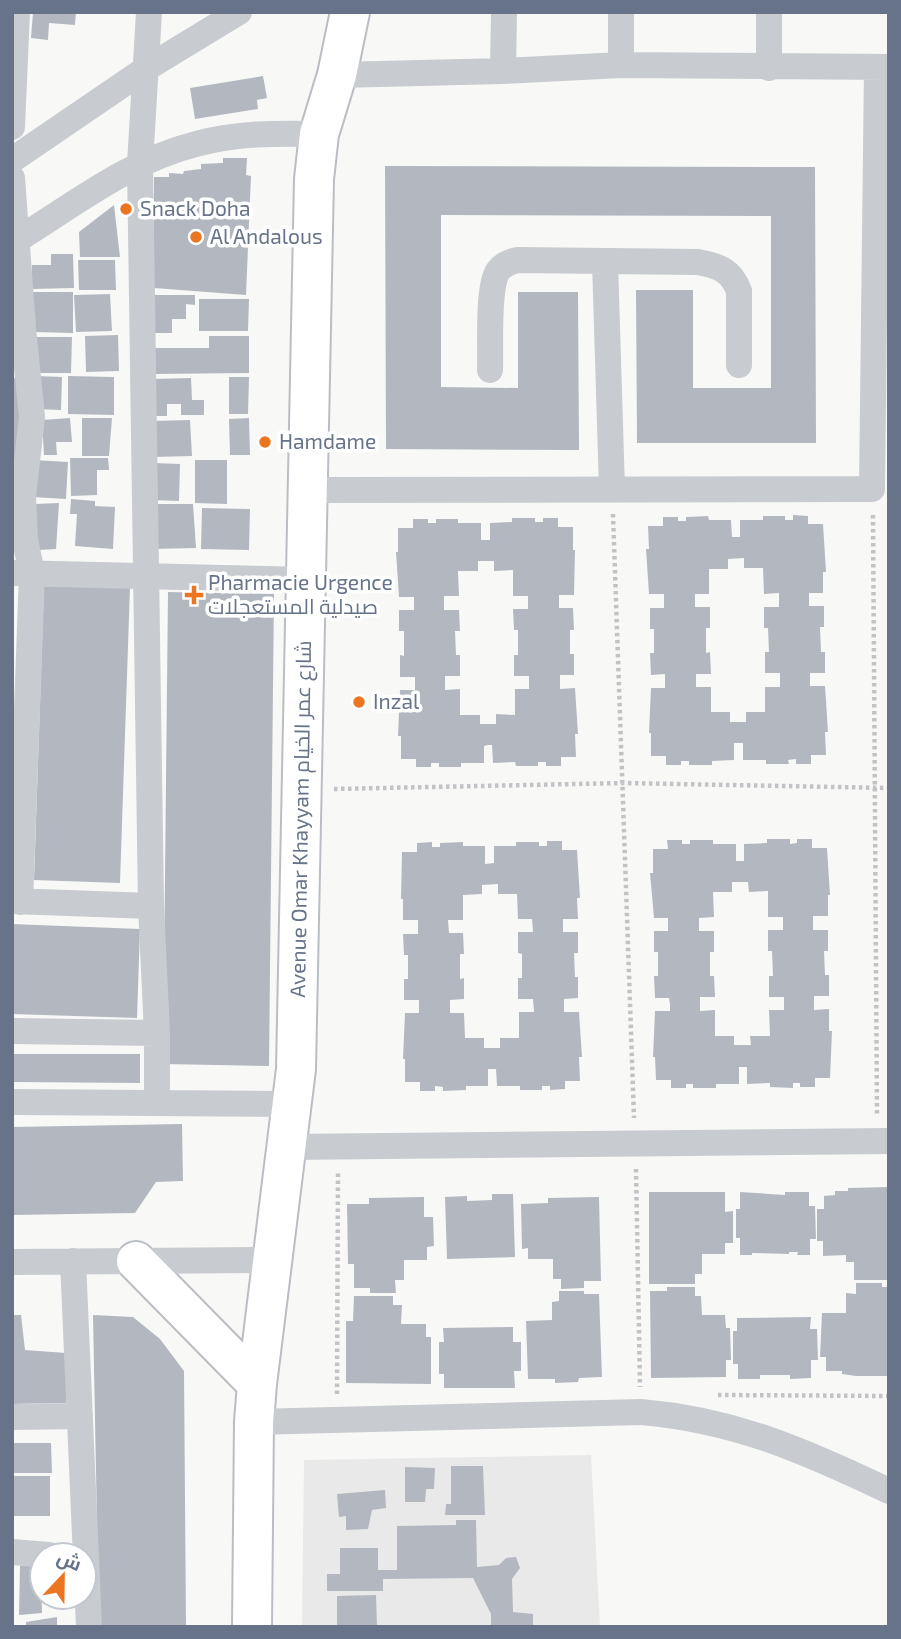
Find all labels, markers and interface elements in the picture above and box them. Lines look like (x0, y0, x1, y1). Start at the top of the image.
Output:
place label: Snack Doha (140, 195, 251, 220)
marker: Snack Doha (118, 201, 134, 217)
place label: Al Andalous (210, 223, 323, 248)
marker: Al Andalous (188, 229, 204, 245)
place label: Hamdame (279, 428, 376, 453)
marker: Hamdame (257, 434, 273, 450)
place label: Pharmacie Urgence صيدلية المستعجلات (208, 569, 393, 618)
marker: Pharmacie Urgence صيدلية المستعجلات (186, 587, 202, 603)
street label: Avenue Omar Khayyam شارع عمر الخيام (284, 640, 318, 998)
place label: Inzal (373, 688, 420, 713)
marker: Inzal (351, 694, 367, 710)
north arrow (28, 1541, 98, 1611)
text: ش (54, 1545, 85, 1576)

